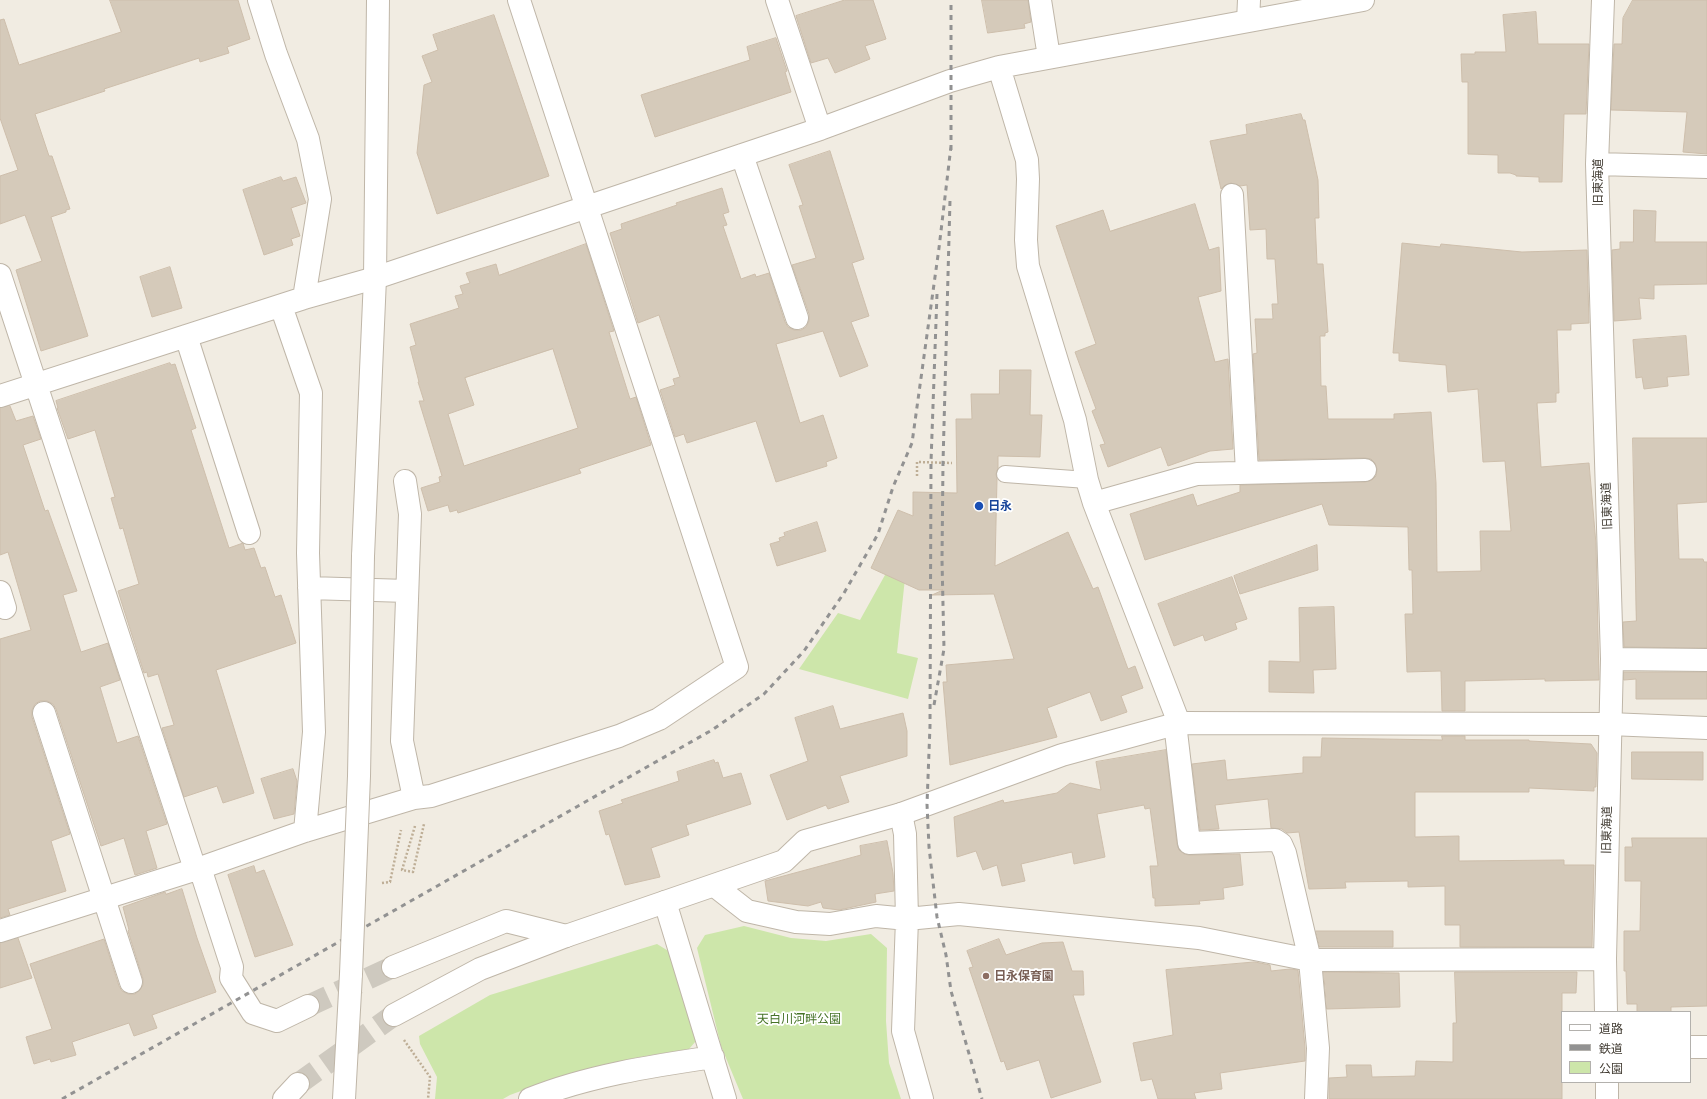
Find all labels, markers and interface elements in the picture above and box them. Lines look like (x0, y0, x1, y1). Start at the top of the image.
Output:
street label: 旧東海道 (1591, 158, 1605, 206)
street label: 旧東海道 (1599, 482, 1615, 530)
place label: 日永 (988, 499, 1012, 513)
marker: 日永 (973, 500, 985, 512)
street label: 旧東海道 (1599, 806, 1615, 854)
place label: 日永保育園 (994, 969, 1054, 983)
marker: 日永保育園 (981, 971, 991, 981)
legend (1561, 1011, 1691, 1083)
park label: 天白川河畔公園 (757, 1012, 841, 1026)
text: 道路 (1599, 1022, 1623, 1036)
text: 鉄道 (1599, 1042, 1623, 1056)
text: 公園 (1599, 1062, 1623, 1076)

